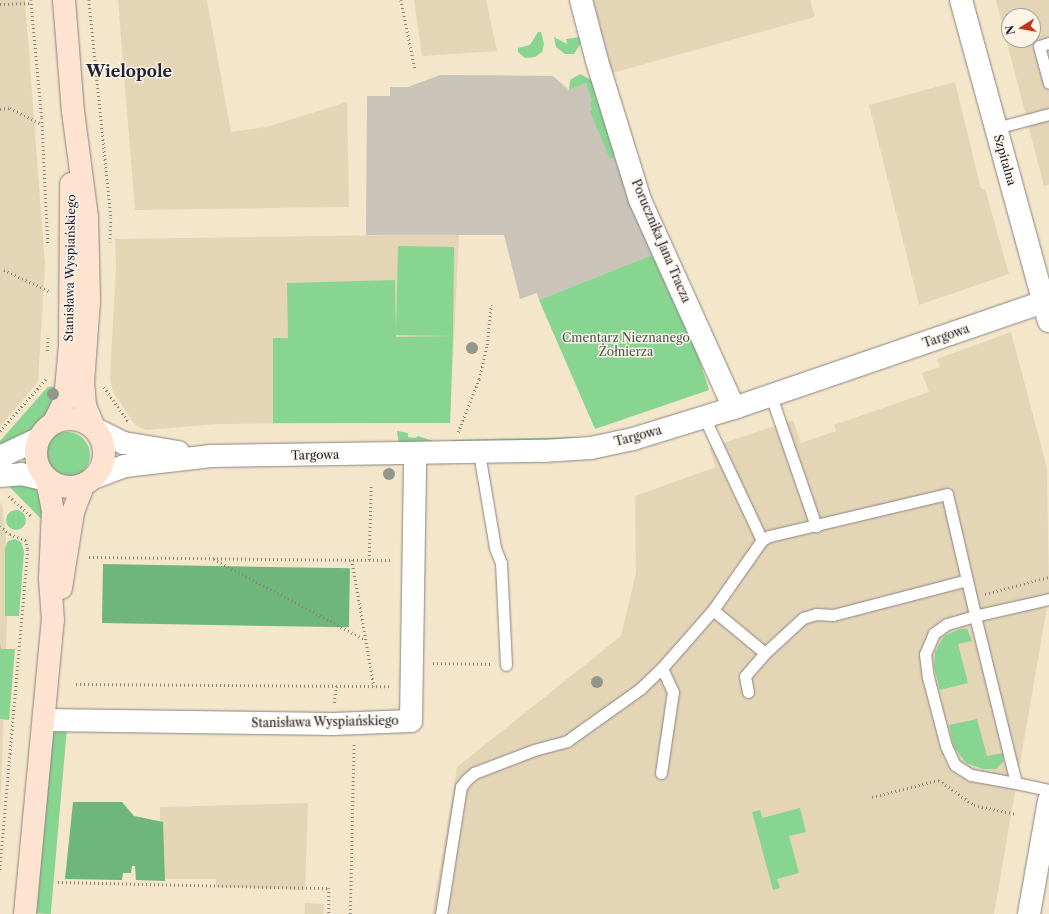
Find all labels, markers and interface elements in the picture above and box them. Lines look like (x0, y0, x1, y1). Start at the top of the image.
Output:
north arrow (1001, 8, 1041, 48)
text: N (1002, 24, 1018, 36)
district label: Wielopole (86, 61, 172, 81)
street label: Szpitalna (991, 133, 1019, 187)
street label: Porucznika Jana Tracza (628, 177, 694, 305)
street label: Stanisława Wyspiańskiego (62, 194, 78, 342)
street label: Targowa (921, 321, 971, 351)
park label: Cmentarz Nieznanego Żołnierza (562, 331, 690, 359)
street label: Targowa (613, 423, 663, 449)
street label: Targowa (291, 447, 339, 463)
street label: Stanisława Wyspiańskiego (251, 714, 399, 730)

